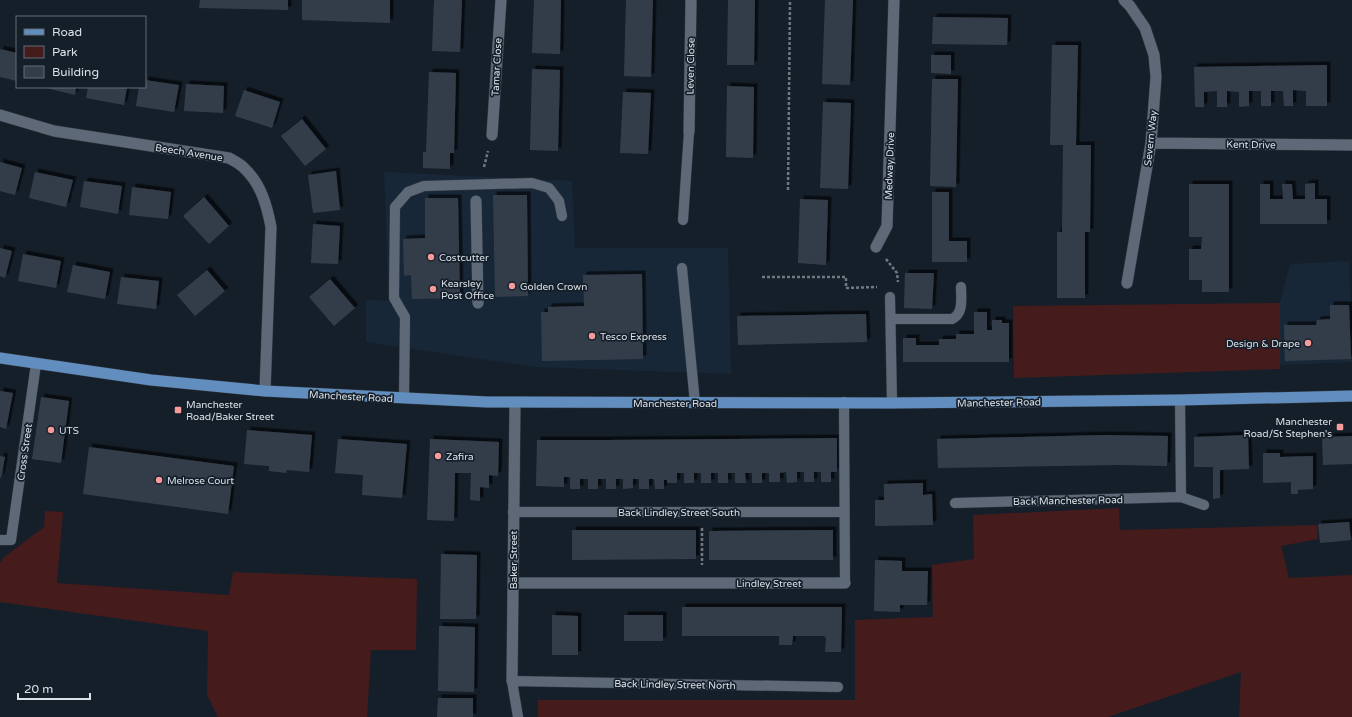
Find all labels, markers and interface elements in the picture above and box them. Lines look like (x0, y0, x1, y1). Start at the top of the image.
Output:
legend (16, 16, 146, 88)
text: Road (52, 25, 82, 39)
street label: Tamar Close (489, 37, 505, 96)
street label: Leven Close (685, 37, 698, 95)
text: Park (52, 45, 78, 59)
text: Building (52, 65, 99, 79)
street label: Severn Way (1142, 109, 1160, 166)
street label: Medway Drive (883, 132, 897, 200)
street label: Kent Drive (1226, 139, 1276, 151)
street label: Beech Avenue (154, 142, 224, 164)
marker: Costcutter (426, 252, 436, 262)
place label: Costcutter (439, 252, 489, 264)
place label: Kearsley Post Office (441, 278, 495, 302)
marker: Golden Crown (507, 281, 517, 291)
place label: Golden Crown (520, 281, 587, 293)
marker: Kearsley Post Office (428, 284, 438, 294)
marker: Tesco Express (587, 331, 597, 341)
place label: Tesco Express (600, 331, 667, 343)
place label: Design & Drape (1226, 338, 1300, 350)
marker: Design & Drape (1303, 338, 1313, 348)
street label: Manchester Road (309, 389, 393, 405)
street label: Manchester Road (957, 396, 1041, 410)
street label: Manchester Road (633, 398, 717, 410)
place label: Manchester Road/Baker Street (186, 399, 274, 423)
marker: Manchester Road/Baker Street (173, 405, 183, 415)
place label: Manchester Road/St Stephen's (1244, 416, 1332, 440)
marker: Manchester Road/St Stephen's (1335, 422, 1345, 432)
street label: Cross Street (15, 423, 35, 481)
marker: UTS (46, 425, 56, 435)
place label: UTS (59, 425, 79, 437)
marker: Zafira (433, 451, 443, 461)
place label: Zafira (446, 451, 474, 463)
marker: Melrose Court (154, 475, 164, 485)
place label: Melrose Court (167, 475, 234, 487)
street label: Back Manchester Road (1013, 494, 1123, 508)
street label: Back Lindley Street South (618, 507, 740, 519)
street label: Baker Street (508, 531, 520, 589)
street label: Lindley Street (736, 578, 802, 590)
scale bar (18, 675, 90, 701)
street label: Back Lindley Street North (614, 678, 736, 692)
text: 20 m (24, 682, 53, 696)

